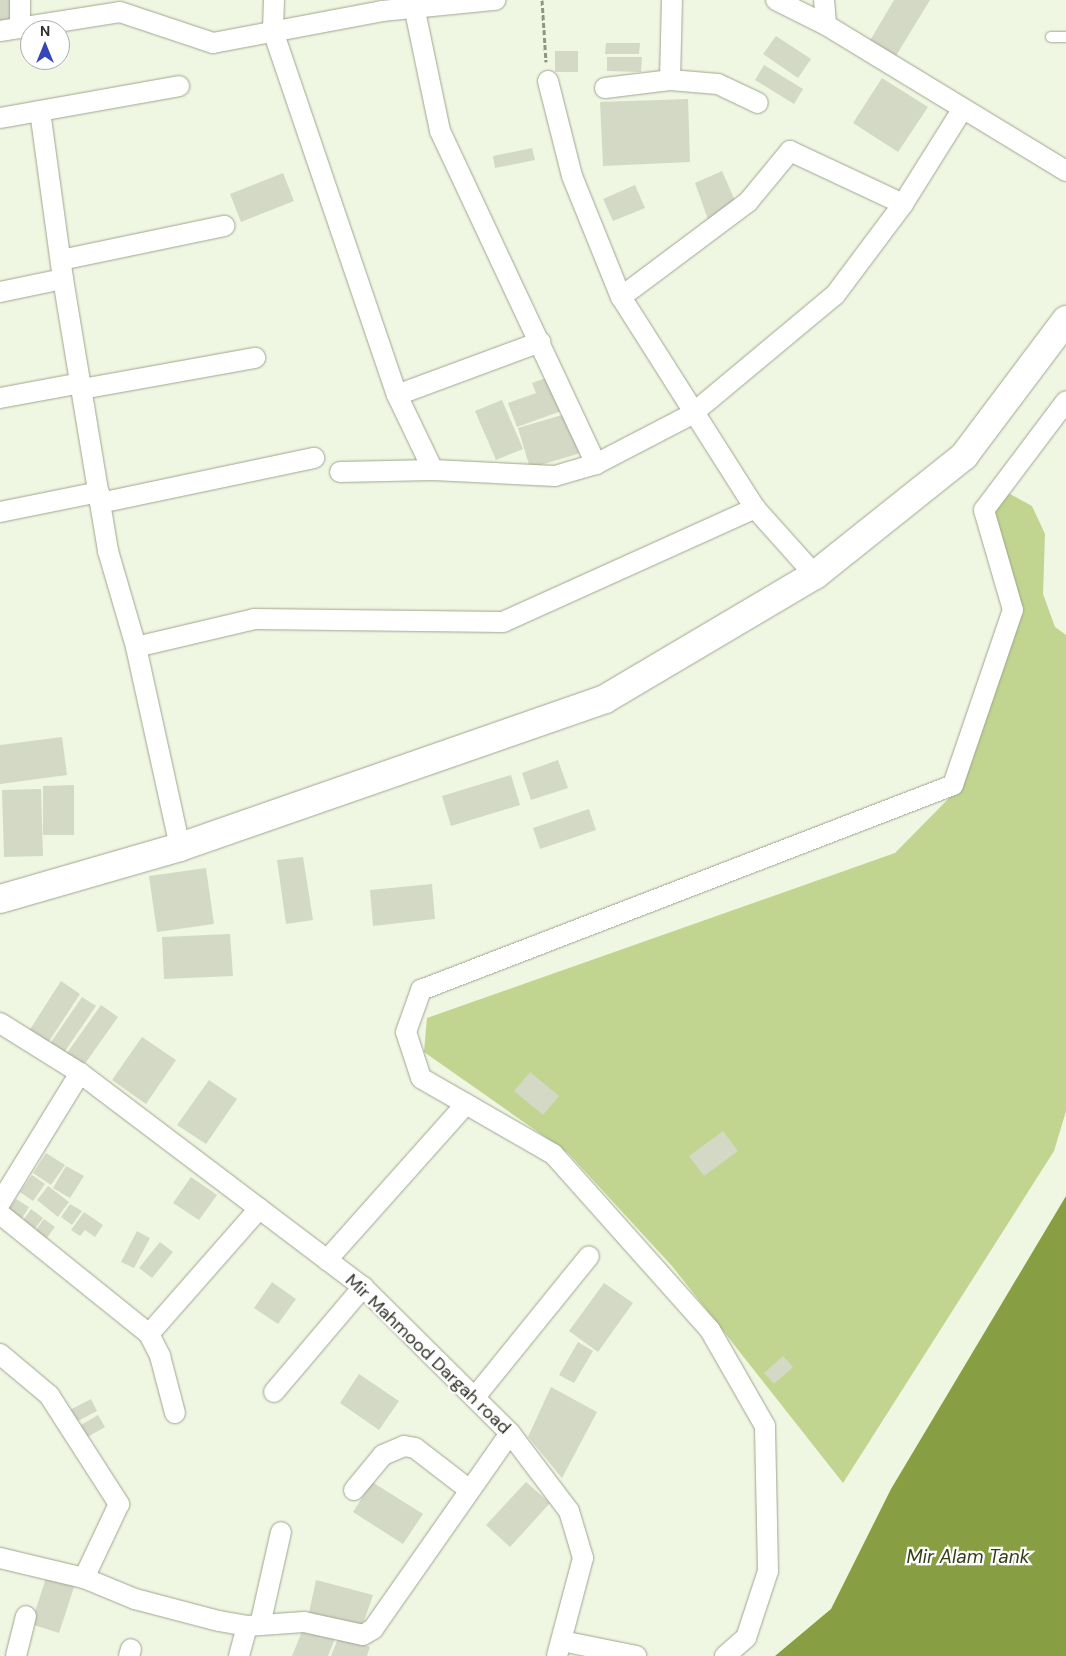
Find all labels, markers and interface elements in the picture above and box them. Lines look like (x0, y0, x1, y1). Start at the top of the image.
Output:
north arrow (20, 20, 70, 70)
text: N (40, 22, 50, 40)
street label: Mir Mahmood Dargah road (341, 1269, 515, 1439)
water label: Mir Alam Tank (907, 1546, 1029, 1568)

